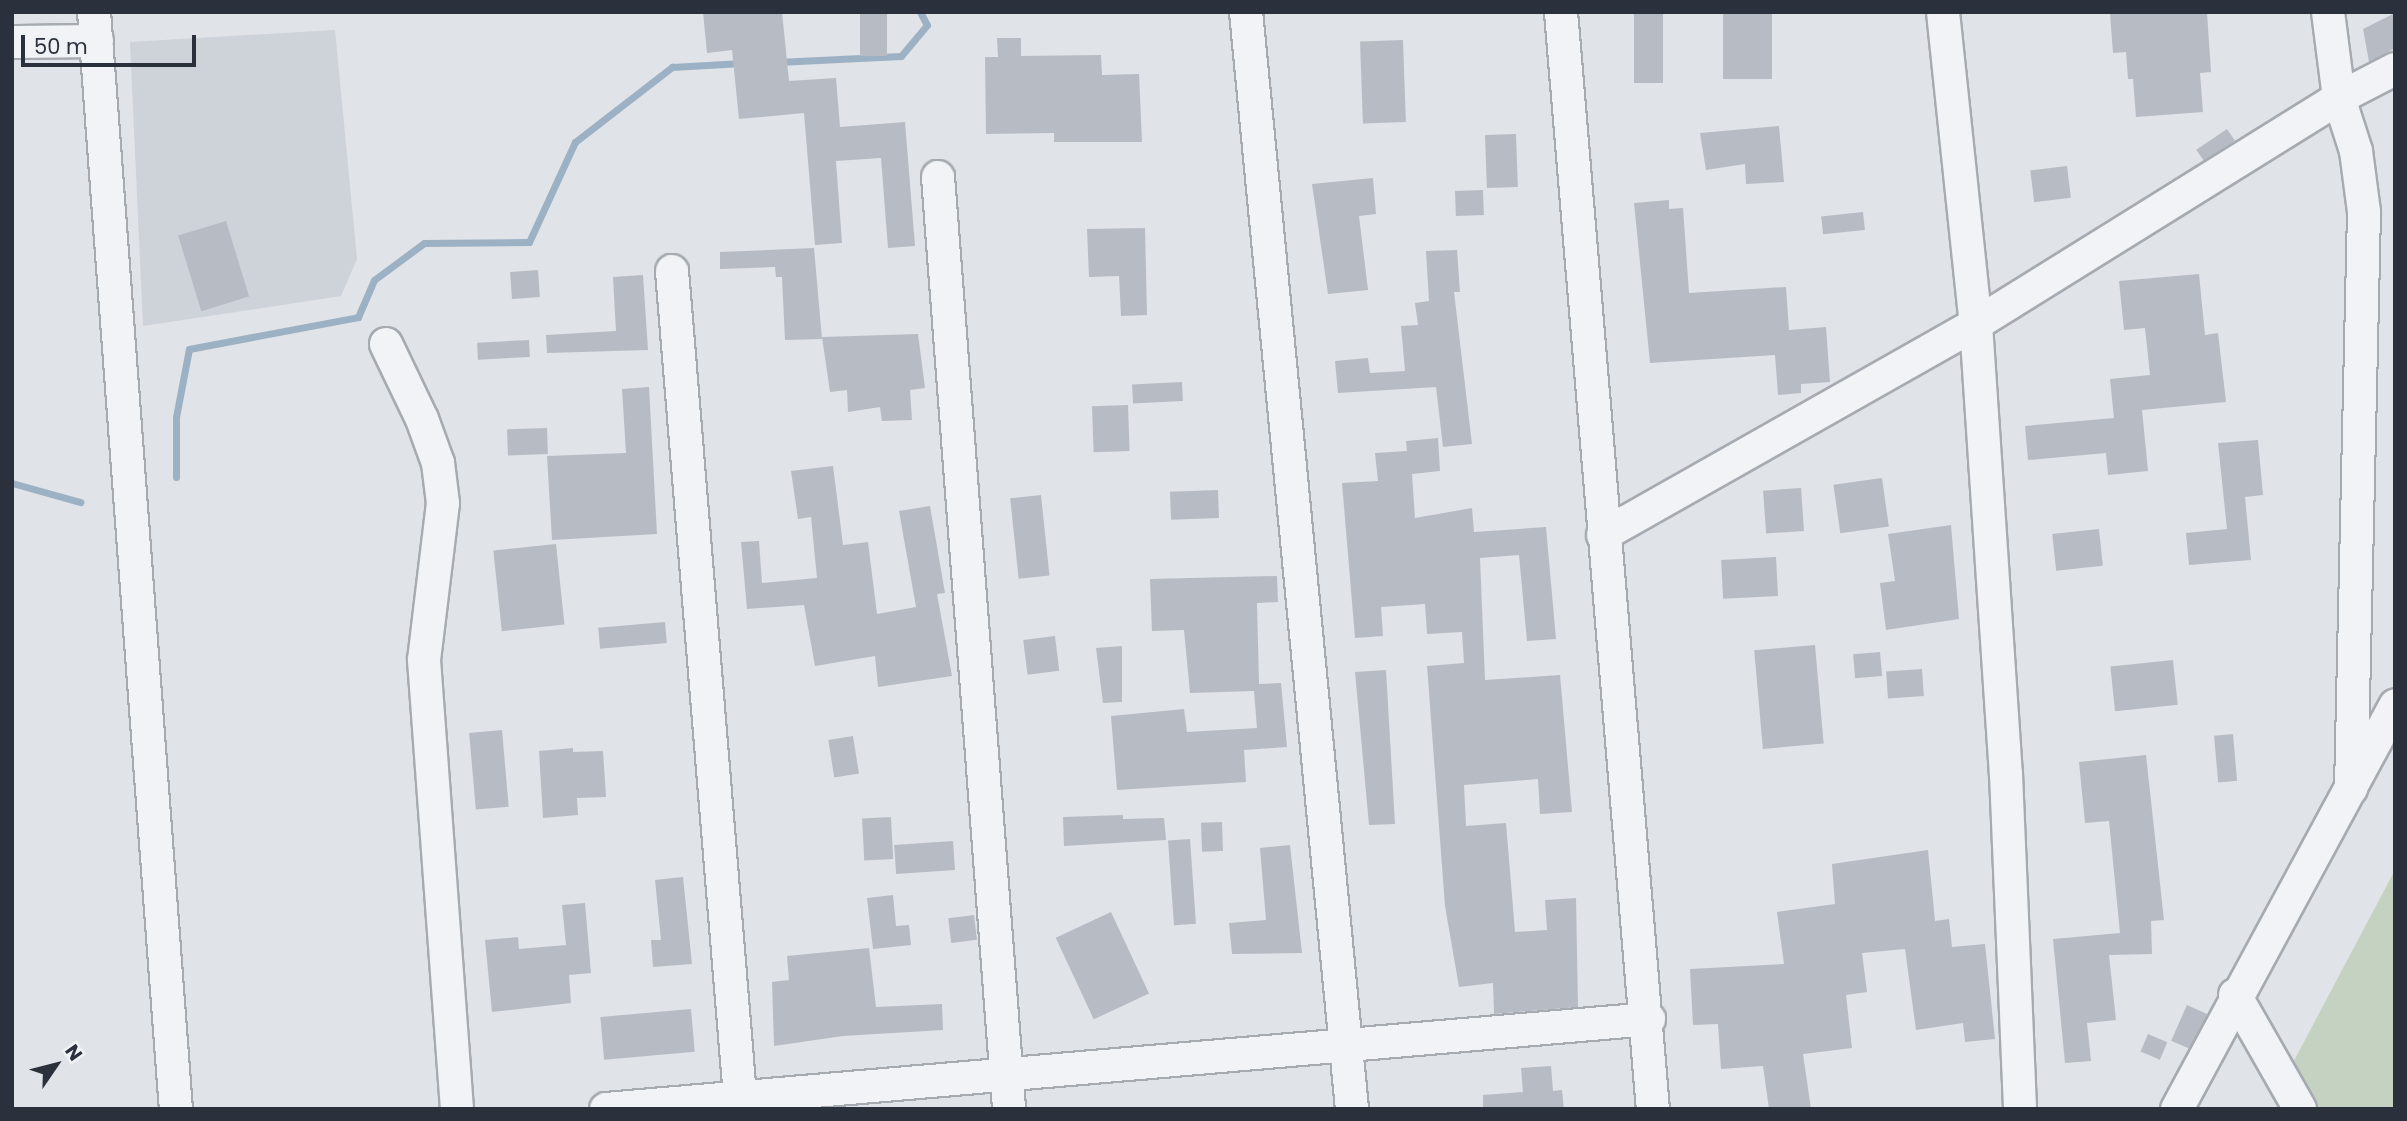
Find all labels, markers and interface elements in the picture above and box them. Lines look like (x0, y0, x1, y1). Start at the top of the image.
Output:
scale bar (24, 21, 200, 65)
text: 50 m (34, 32, 88, 61)
north arrow (21, 1030, 91, 1100)
text: N (58, 1039, 89, 1066)

